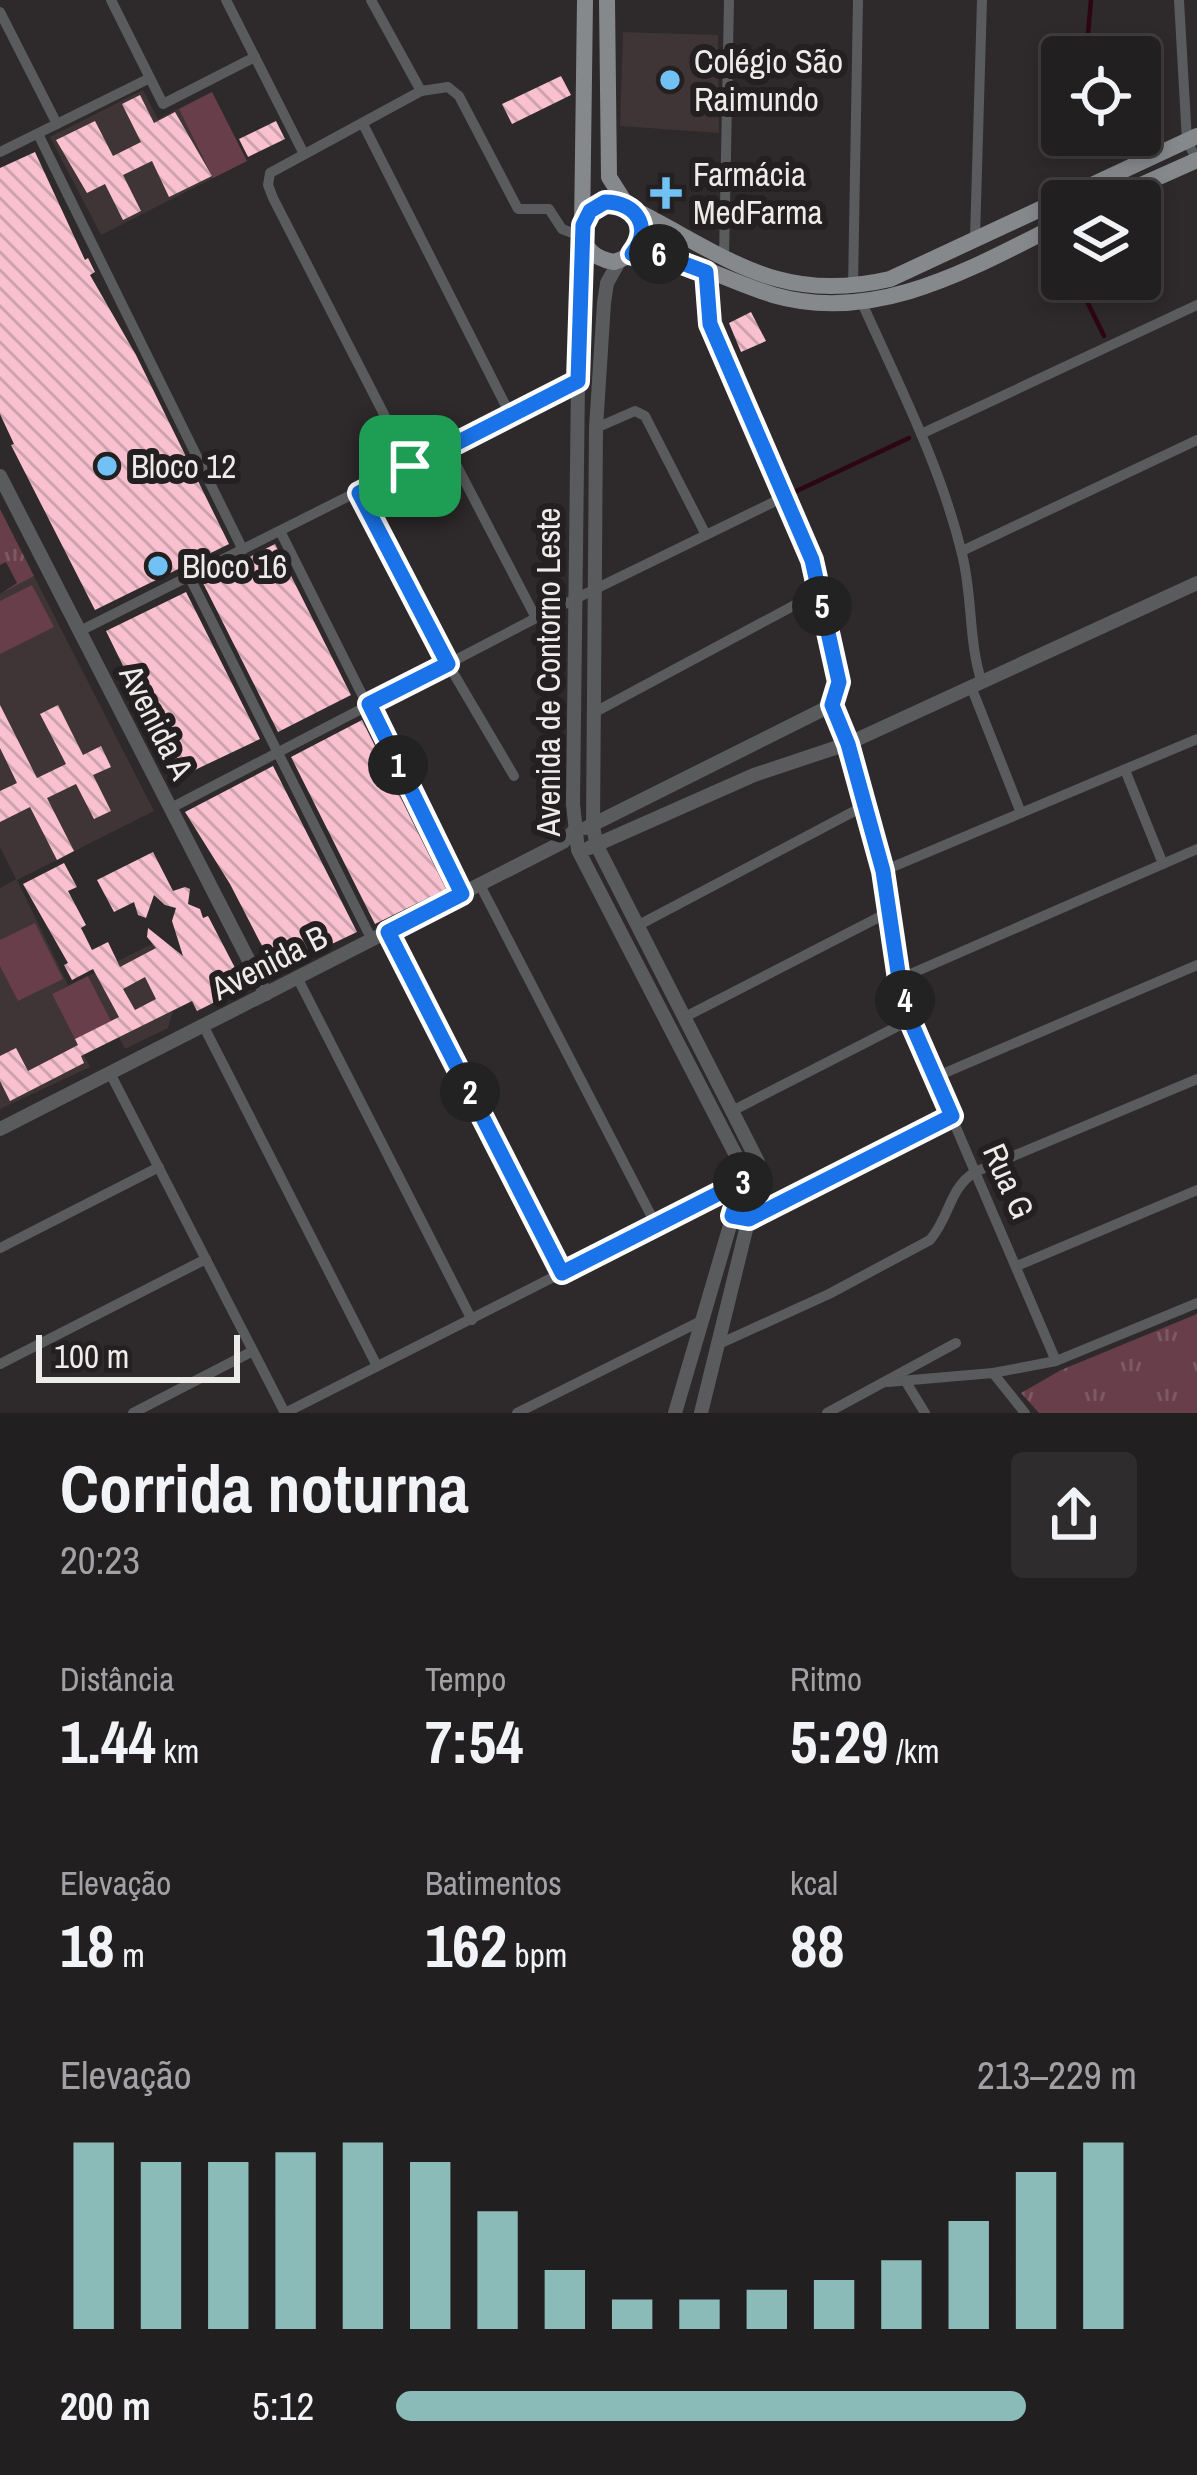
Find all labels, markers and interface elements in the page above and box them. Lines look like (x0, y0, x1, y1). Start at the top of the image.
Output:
map controls (1041, 36, 1161, 300)
button: locate (1041, 36, 1161, 156)
place label: Colégio São Raimundo (694, 39, 843, 121)
marker: Colégio São Raimundo (657, 67, 683, 93)
place label: Farmácia MedFarma (693, 152, 823, 234)
marker: Farmácia MedFarma (650, 177, 682, 209)
button: layers (1041, 180, 1161, 300)
pin: 6 (629, 224, 689, 284)
text: 6 (651, 232, 667, 276)
pin (359, 415, 461, 517)
icon: arrive (377, 433, 443, 499)
place label: Bloco 12 (131, 444, 236, 488)
marker: Bloco 12 (94, 453, 120, 479)
street label: Avenida de Contorno Leste (526, 507, 570, 838)
place label: Bloco 16 (182, 544, 287, 588)
marker: Bloco 16 (145, 553, 171, 579)
pin: 5 (792, 576, 852, 636)
text: 5 (814, 584, 830, 628)
street label: Avenida A (109, 656, 205, 788)
pin: 1 (368, 735, 428, 795)
text: 1 (390, 743, 406, 787)
street label: Avenida B (203, 914, 334, 1010)
pin: 4 (875, 970, 935, 1030)
text: 4 (897, 978, 913, 1022)
pin: 2 (440, 1062, 500, 1122)
text: 2 (462, 1070, 478, 1114)
street label: Rua G (973, 1136, 1045, 1226)
pin: 3 (713, 1152, 773, 1212)
text: 3 (735, 1160, 751, 1204)
scale bar (36, 1329, 240, 1382)
text: 100 m (54, 1334, 129, 1378)
text: Corrida noturna (60, 1444, 469, 1533)
button: share (1011, 1452, 1137, 1578)
text: 20:23 (60, 1534, 140, 1586)
text: Distância (60, 1657, 174, 1701)
text: Tempo (425, 1657, 506, 1701)
text: Ritmo (790, 1657, 862, 1701)
text: 1.44 (60, 1701, 156, 1782)
text: 7:54 (425, 1701, 523, 1782)
text: 5:29 (790, 1701, 888, 1782)
text: km (156, 1729, 199, 1773)
text: /km (888, 1729, 940, 1773)
text: Elevação (60, 1861, 171, 1905)
text: Batimentos (425, 1861, 562, 1905)
text: kcal (790, 1861, 838, 1905)
text: 18 (60, 1905, 115, 1986)
text: 162 (425, 1905, 507, 1986)
text: 88 (790, 1905, 845, 1986)
text: m (115, 1933, 145, 1977)
text: bpm (507, 1933, 567, 1977)
text: Elevação (60, 2049, 192, 2101)
text: 213–229 m (977, 2049, 1137, 2101)
text: 200 m (60, 2380, 151, 2432)
text: 5:12 (252, 2380, 314, 2432)

